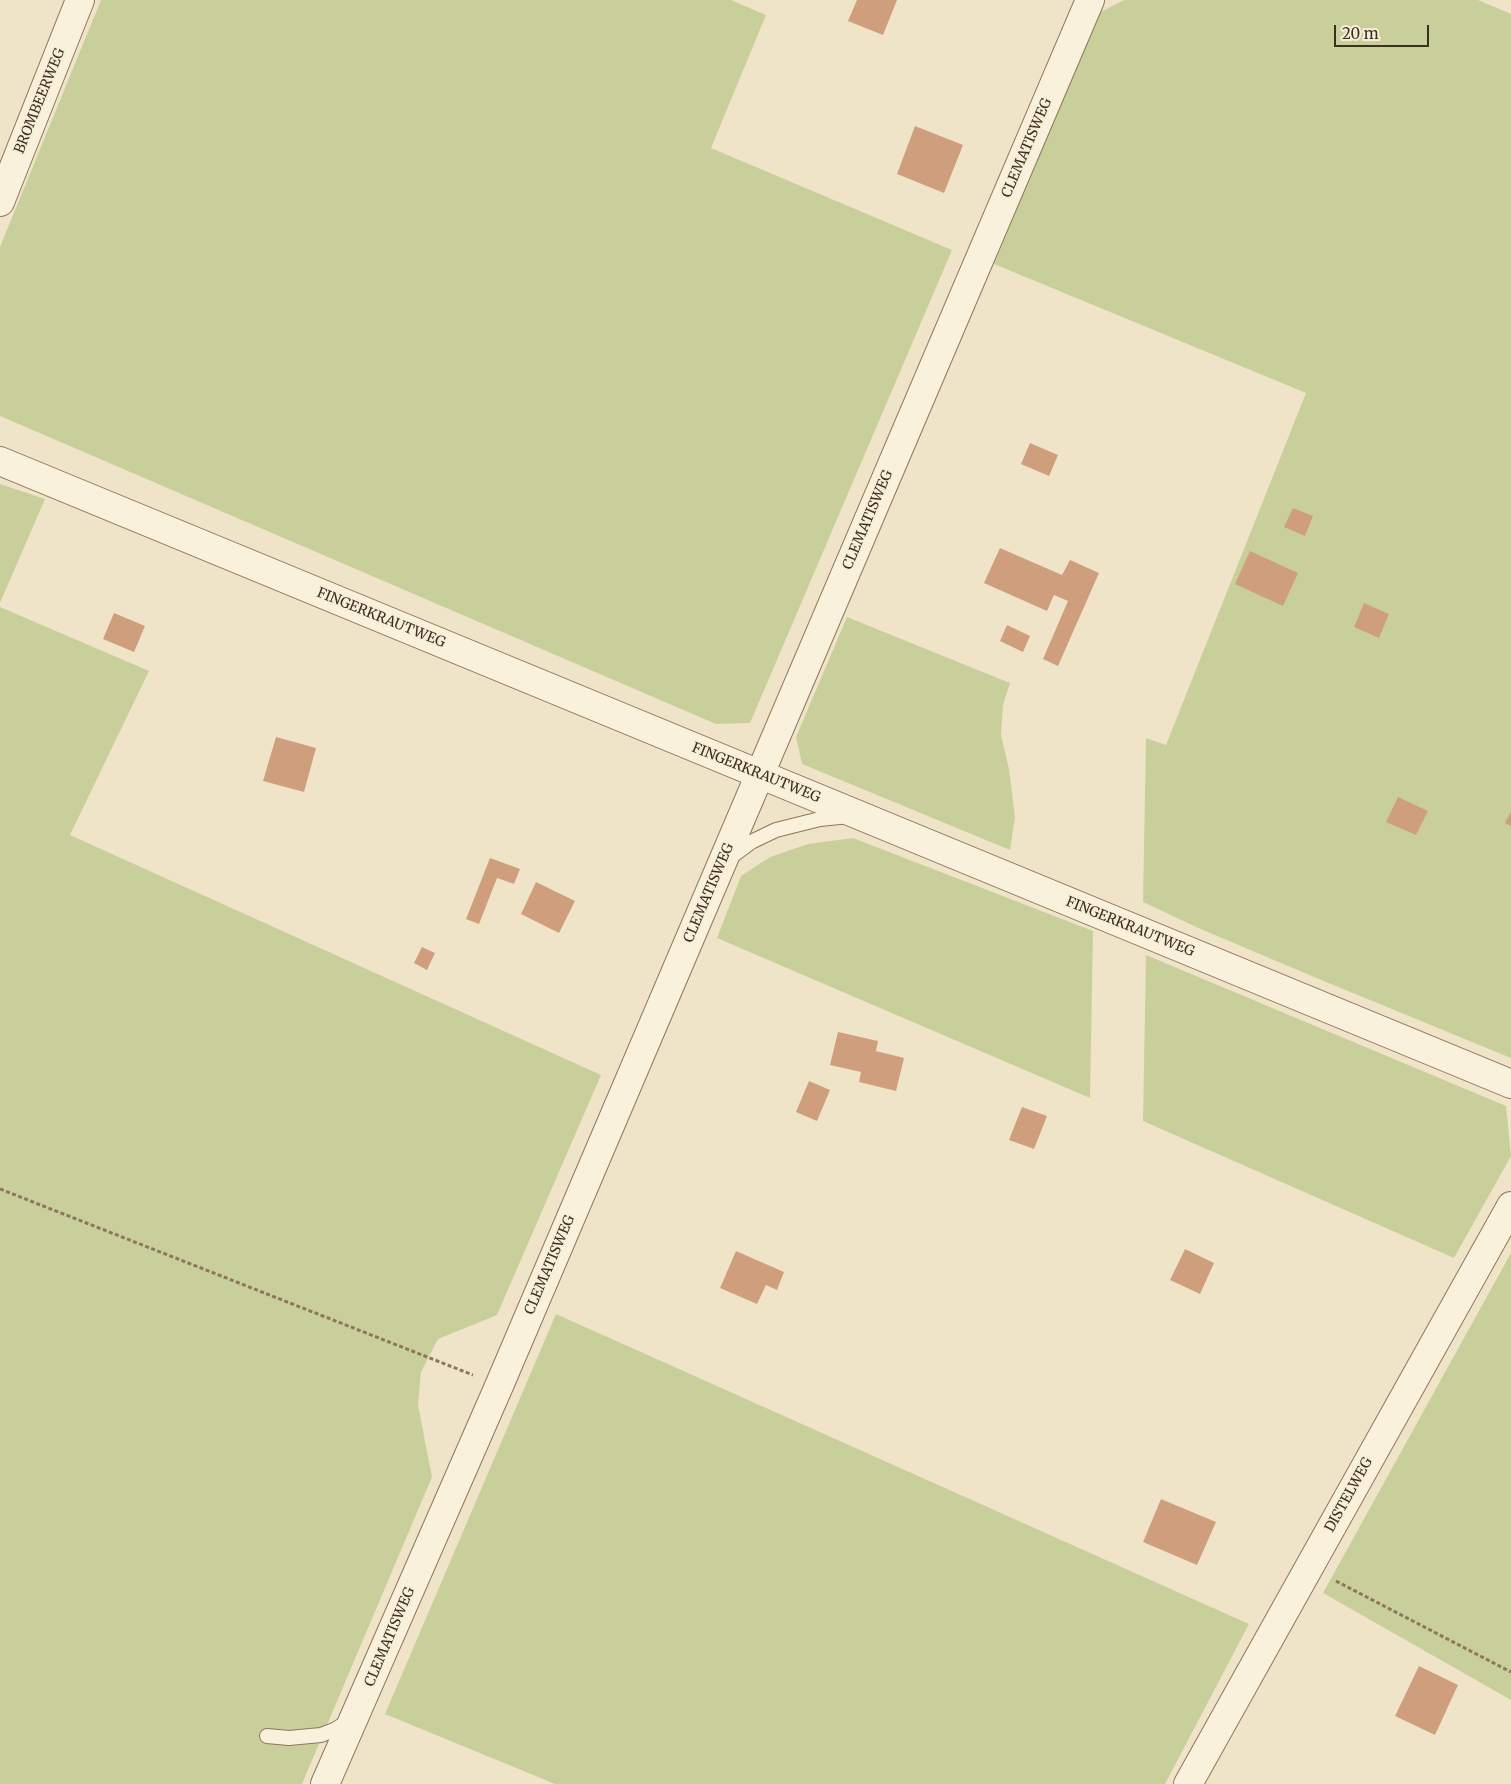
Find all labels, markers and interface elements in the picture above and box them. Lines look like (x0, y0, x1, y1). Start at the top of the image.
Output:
scale bar (1336, 15, 1431, 47)
text: 20 m (1342, 24, 1379, 43)
street label: BROMBEERWEG (11, 46, 69, 156)
street label: CLEMATISWEG (998, 96, 1056, 200)
street label: CLEMATISWEG (839, 468, 897, 572)
street label: FINGERKRAUTWEG (314, 585, 448, 651)
street label: FINGERKRAUTWEG (689, 740, 823, 806)
street label: CLEMATISWEG (680, 841, 738, 945)
street label: FINGERKRAUTWEG (1063, 894, 1197, 960)
street label: CLEMATISWEG (521, 1213, 579, 1317)
street label: DISTELWEG (1322, 1455, 1376, 1535)
street label: CLEMATISWEG (361, 1585, 419, 1689)

